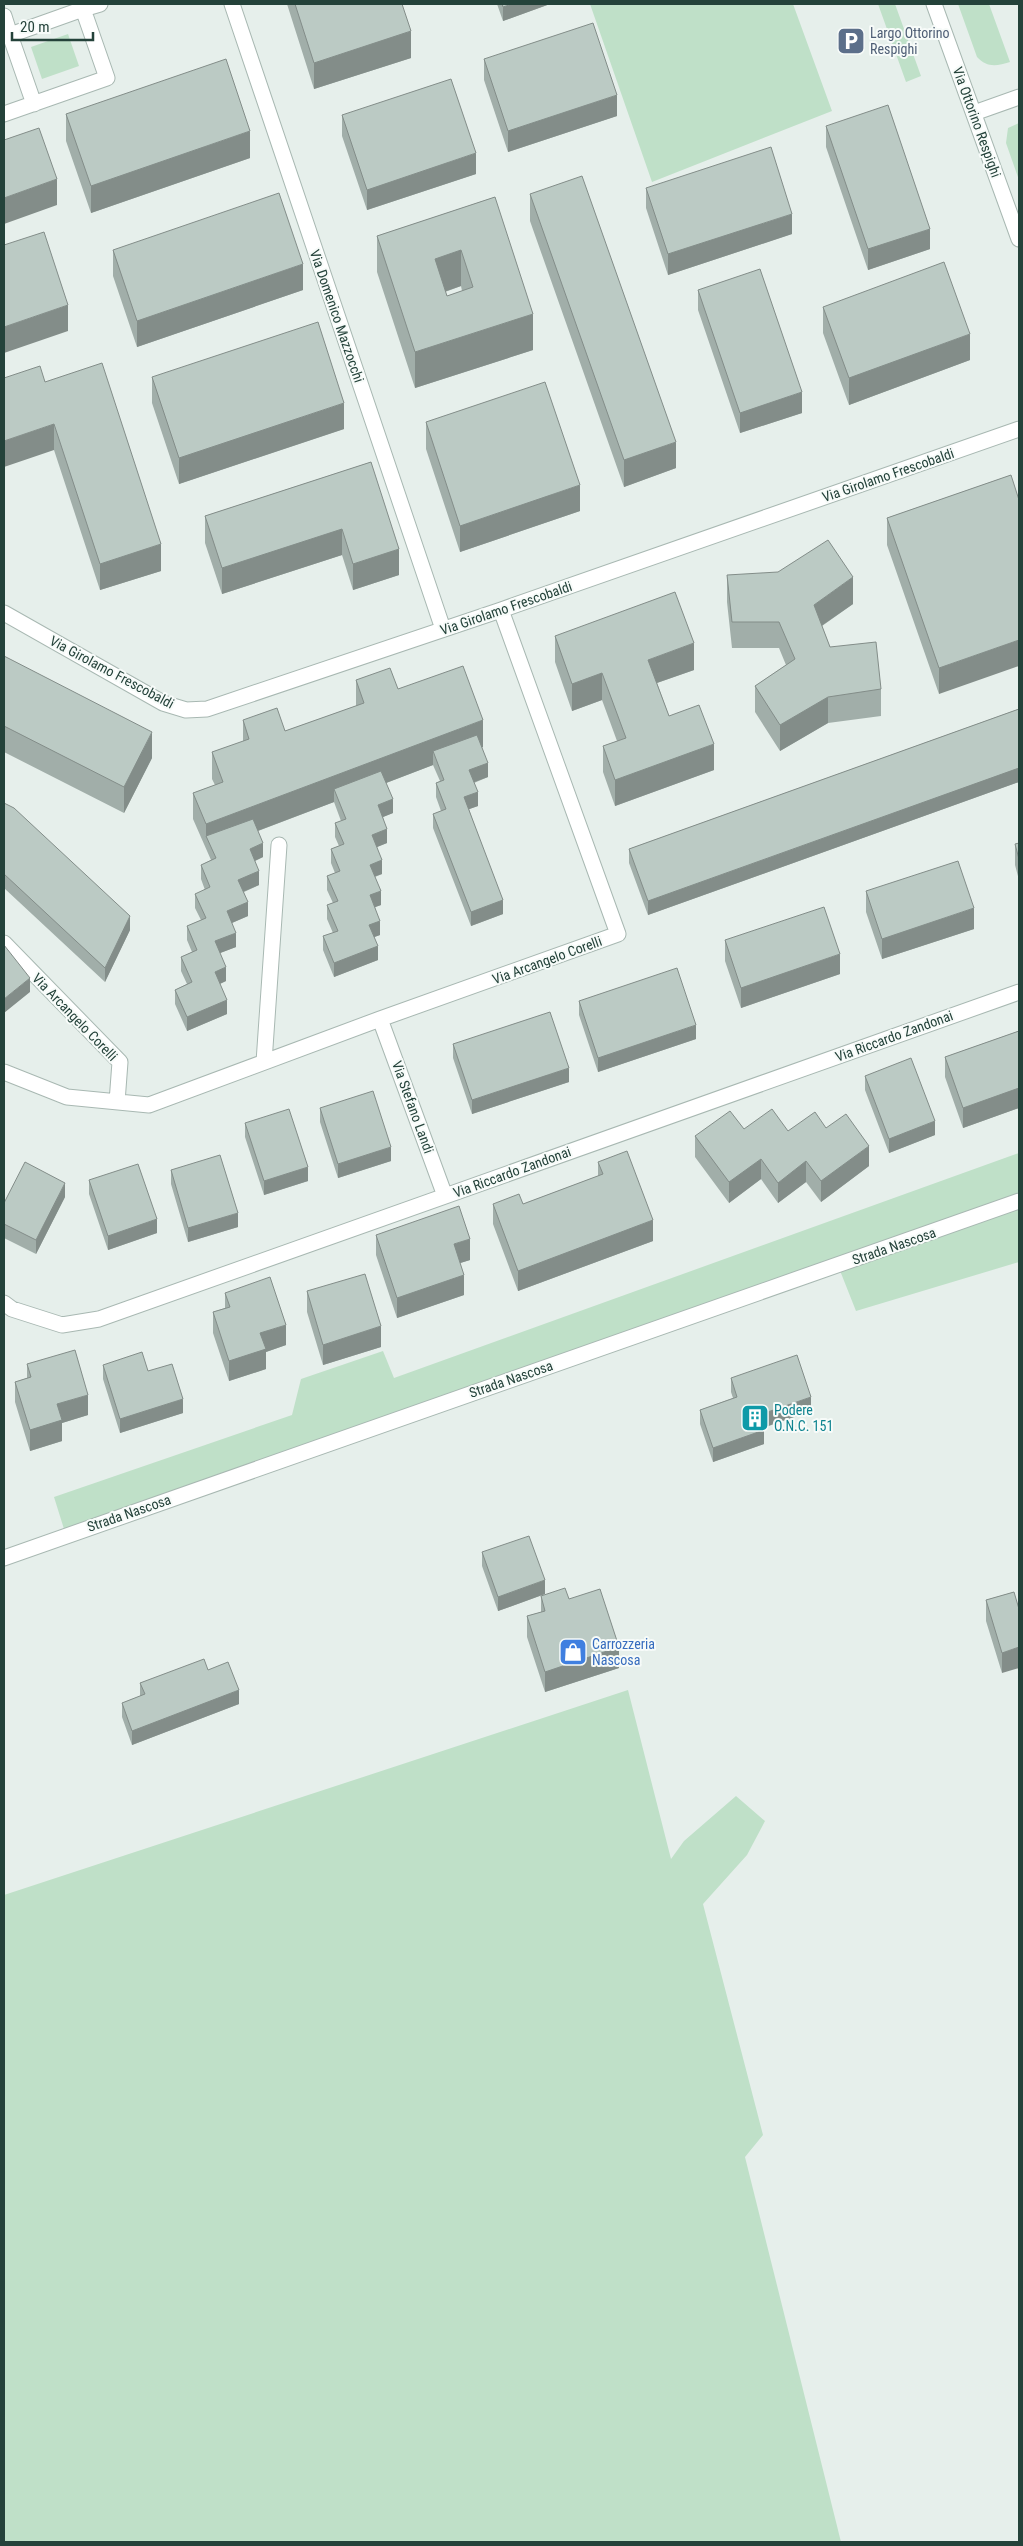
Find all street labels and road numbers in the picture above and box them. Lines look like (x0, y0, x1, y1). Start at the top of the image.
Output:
street label: Via Ottorino Respighi (950, 65, 1004, 179)
street label: Via Domenico Mazzocchi (307, 248, 367, 384)
street label: Via Girolamo Frescobaldi (820, 445, 956, 505)
street label: Via Girolamo Frescobaldi (438, 578, 574, 638)
street label: Via Girolamo Frescobaldi (47, 632, 177, 712)
street label: Via Arcangelo Corelli (490, 933, 604, 987)
street label: Via Arcangelo Corelli (29, 970, 121, 1064)
street label: Via Riccardo Zandonai (833, 1007, 955, 1065)
street label: Via Stefano Landi (389, 1058, 437, 1156)
street label: Via Riccardo Zandonai (451, 1143, 573, 1201)
street label: Strada Nascosa (850, 1224, 938, 1268)
street label: Strada Nascosa (467, 1357, 555, 1401)
street label: Strada Nascosa (85, 1491, 173, 1535)

